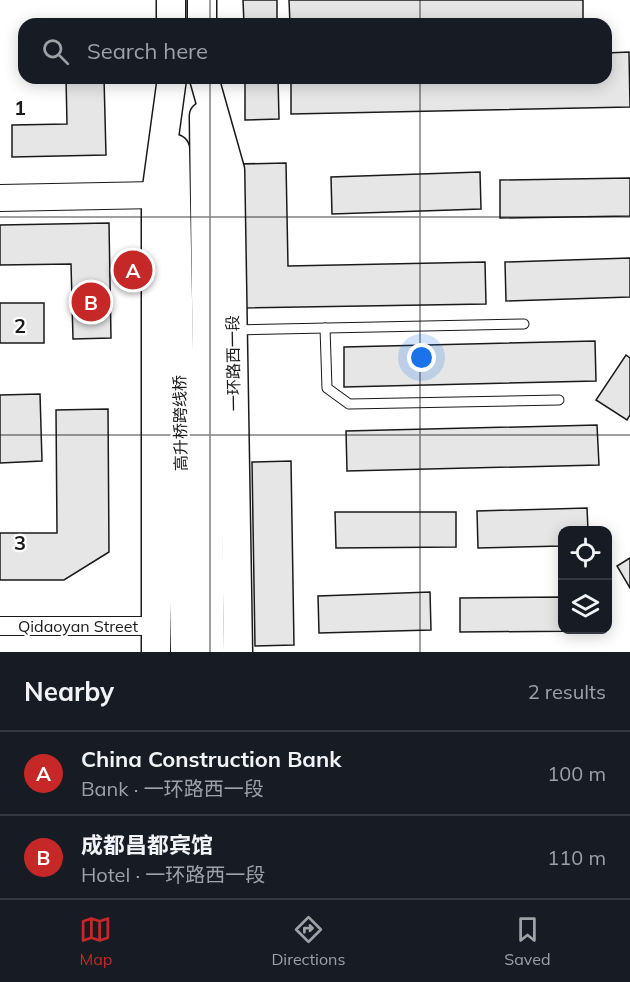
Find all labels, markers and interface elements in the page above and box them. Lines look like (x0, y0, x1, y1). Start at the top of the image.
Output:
search box (18, 18, 612, 84)
icon: search (39, 35, 72, 68)
text: Search here (87, 37, 208, 65)
text: 1 (14, 95, 26, 120)
pin: A (114, 248, 152, 292)
pin: B (72, 280, 110, 324)
text: 2 (14, 313, 26, 338)
street label: 一环路西一段 (222, 315, 244, 411)
your location (407, 343, 436, 372)
street label: 高升桥跨线桥 (169, 375, 191, 471)
map controls (558, 526, 612, 634)
button: locate (558, 526, 612, 580)
text: 3 (14, 530, 26, 555)
button: layers (558, 580, 612, 634)
street label: Qidaoyan Street (18, 616, 138, 636)
text: Nearby (24, 675, 114, 708)
text: 2 results (528, 679, 606, 704)
text: China Construction Bank (81, 745, 341, 773)
text: A (36, 761, 51, 786)
text: 100 m (547, 761, 606, 786)
text: Bank · 一环路西一段 (81, 776, 264, 801)
text: 成都昌都宾馆 (81, 831, 213, 859)
text: B (37, 845, 50, 870)
text: 110 m (547, 845, 606, 870)
text: Hotel · 一环路西一段 (81, 862, 265, 887)
tab: Map (79, 913, 112, 969)
tab: Directions (271, 913, 345, 969)
tab: Saved (504, 913, 551, 969)

